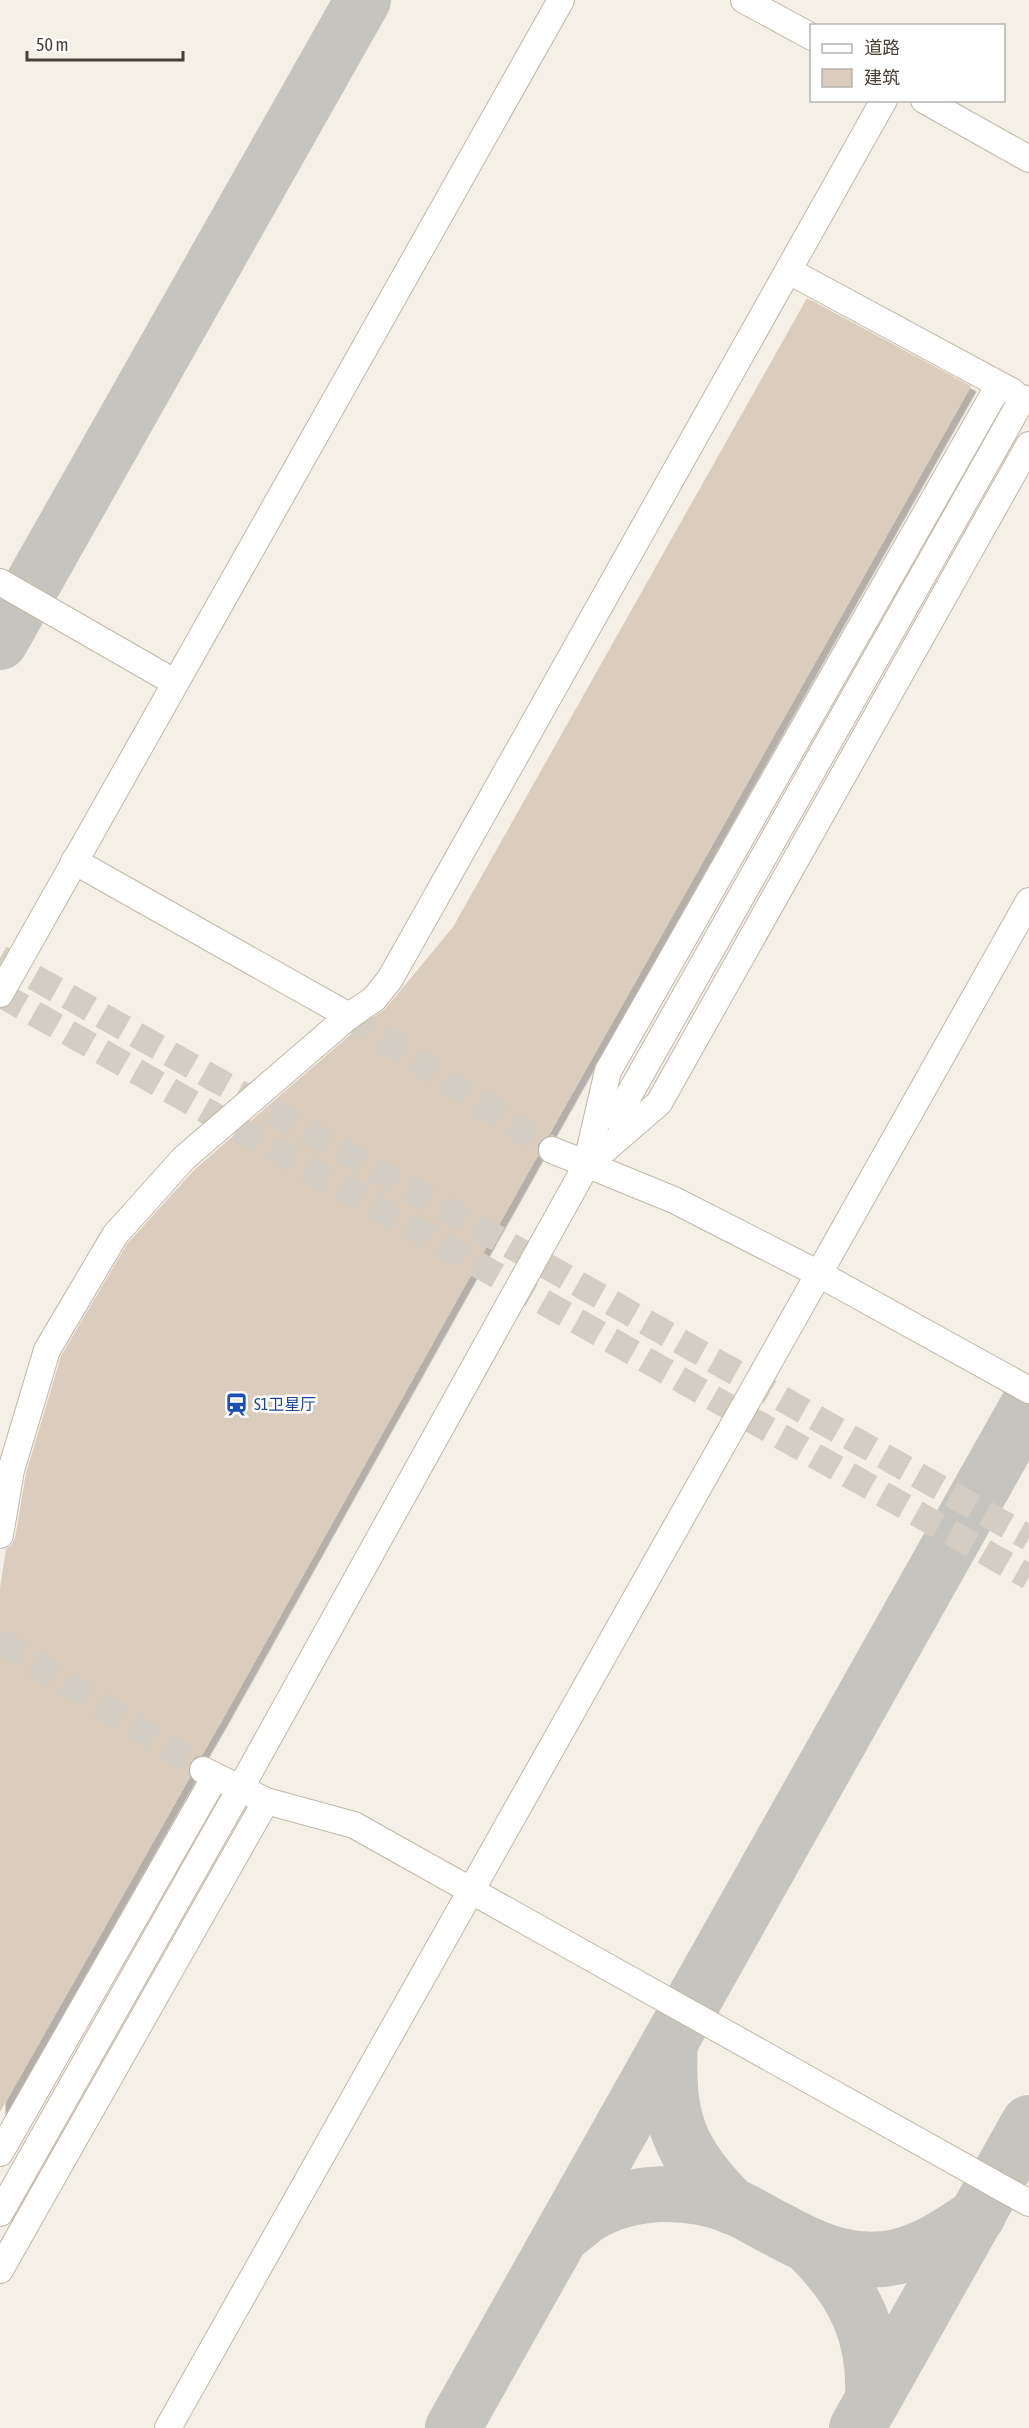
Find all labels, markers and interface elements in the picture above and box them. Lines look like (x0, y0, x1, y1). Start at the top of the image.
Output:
scale bar (27, 24, 183, 62)
legend (810, 24, 1005, 102)
text: 50 m (36, 34, 68, 55)
text: 道路 (864, 37, 900, 58)
text: 建筑 (864, 67, 900, 88)
station icon: S1卫星厅 (223, 1391, 249, 1417)
place label: S1卫星厅 (254, 1395, 316, 1413)

